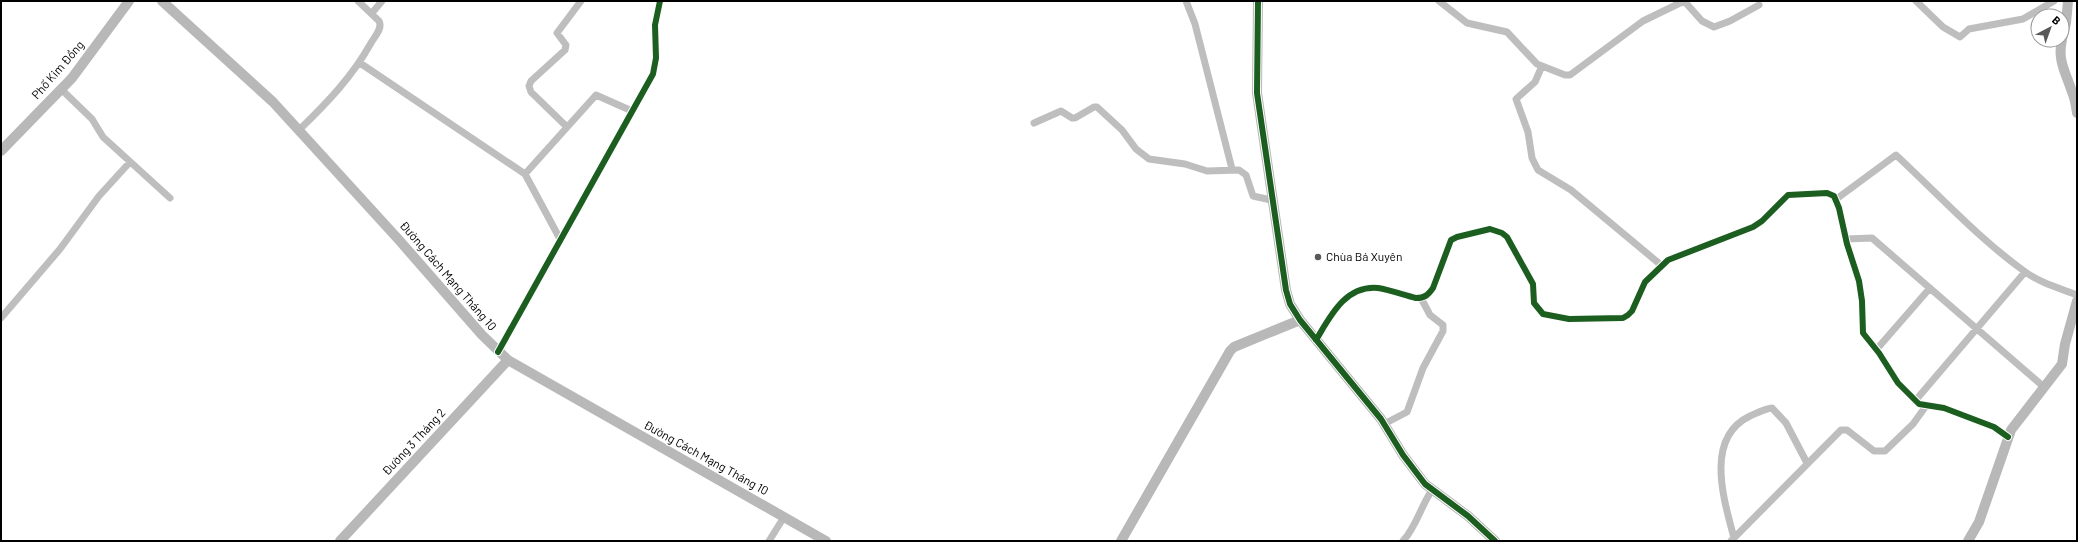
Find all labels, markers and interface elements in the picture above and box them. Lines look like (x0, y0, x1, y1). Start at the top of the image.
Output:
north arrow (2030, 8, 2070, 48)
text: B (2050, 13, 2064, 27)
street label: Phố Kim Đồng (28, 37, 86, 101)
street label: Đường Cách Mạng Tháng 10 (397, 218, 500, 333)
place label: Chùa Bá Xuyên (1326, 249, 1402, 263)
marker: Chùa Bá Xuyên (1313, 252, 1323, 262)
street label: Đường 3 Tháng 2 (379, 405, 448, 478)
street label: Đường Cách Mạng Tháng 10 (642, 417, 771, 497)

